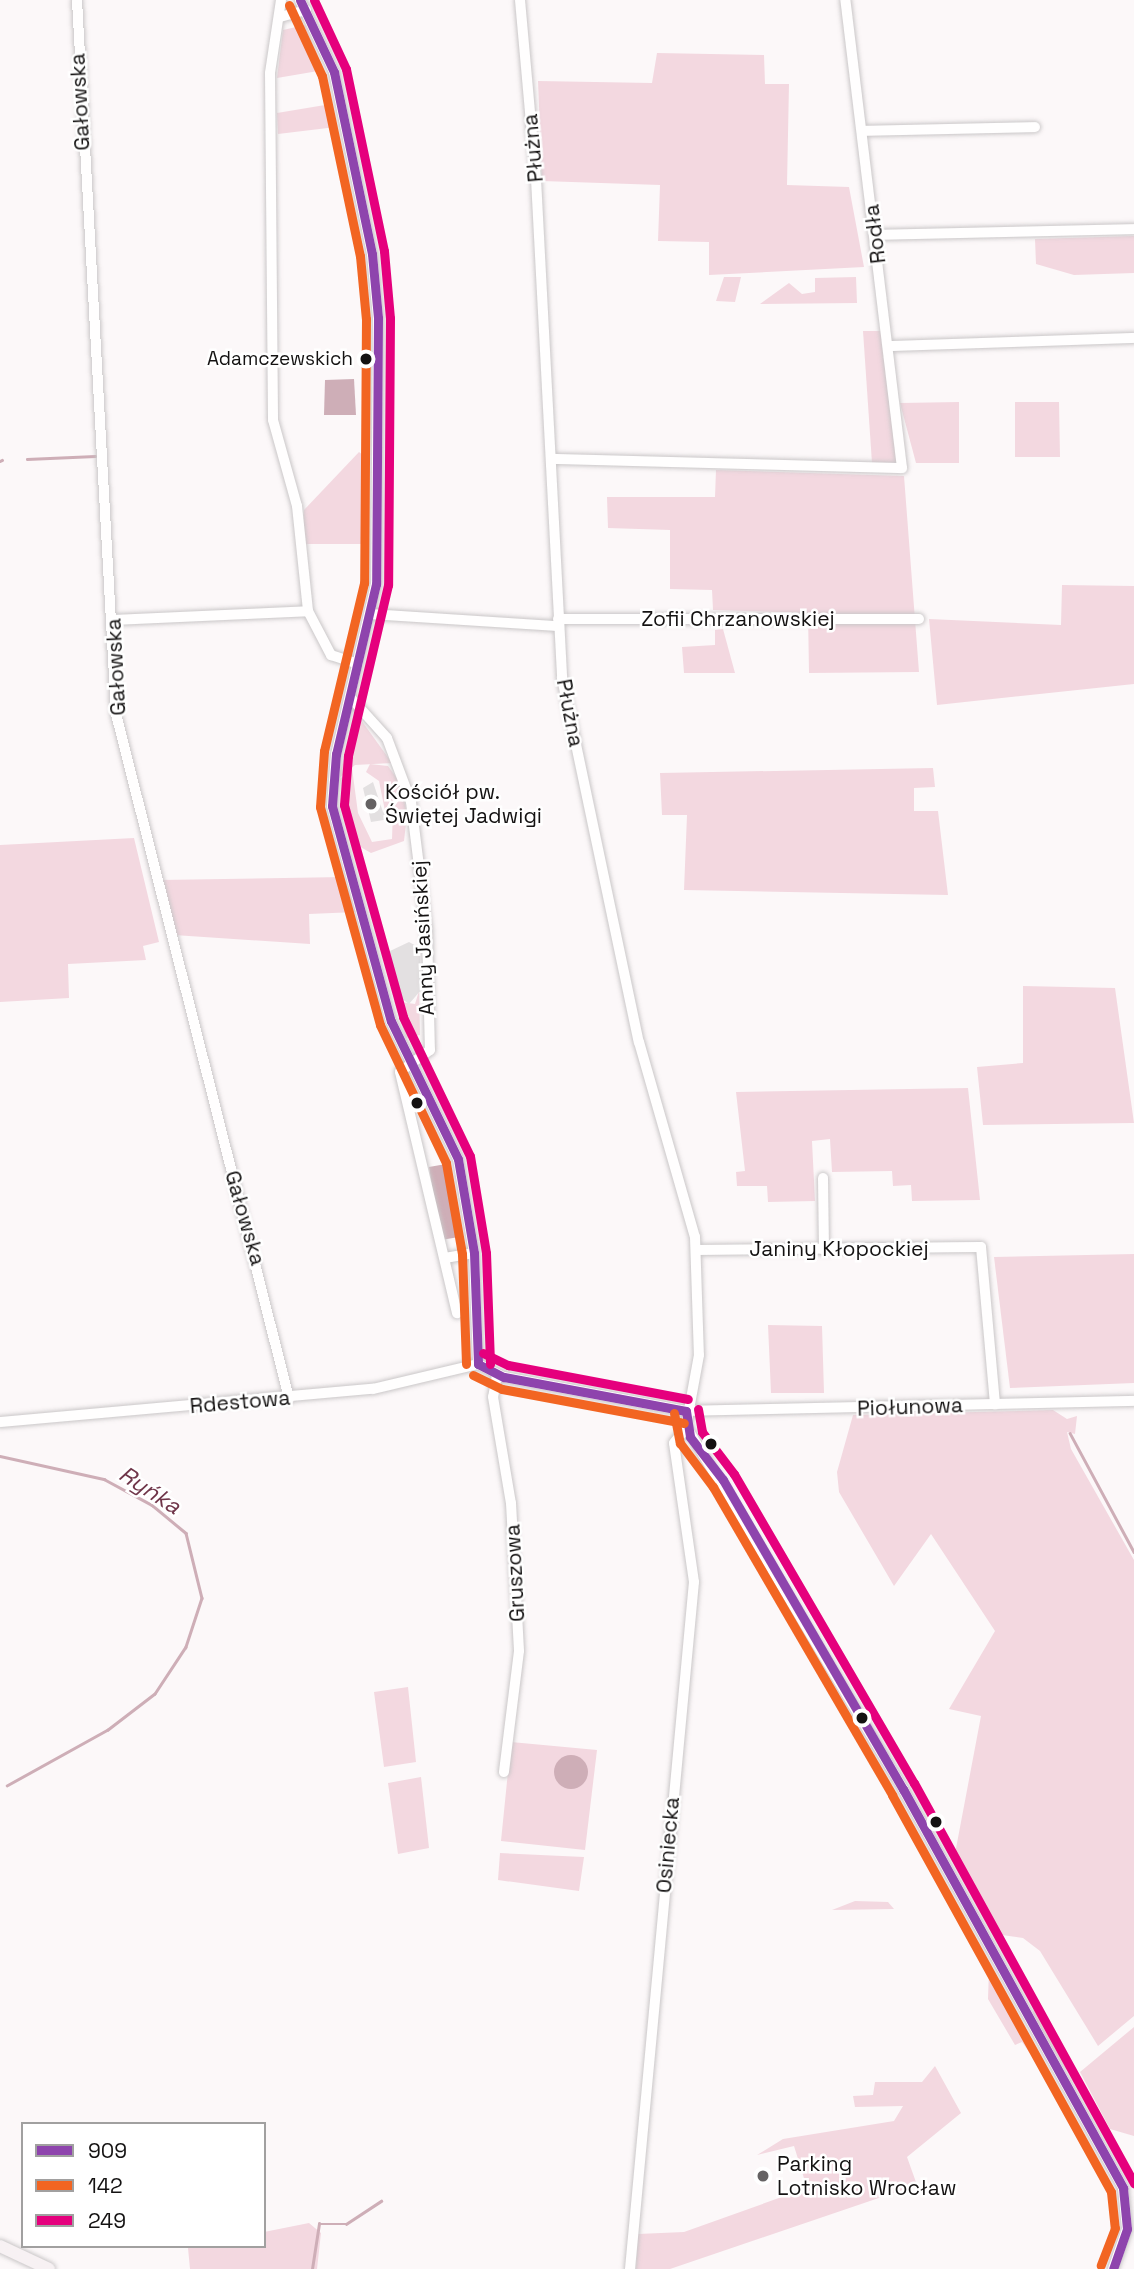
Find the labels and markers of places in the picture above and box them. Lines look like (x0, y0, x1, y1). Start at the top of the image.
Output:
place label: Adamczewskich (207, 348, 353, 370)
marker: Adamczewskich (359, 352, 373, 366)
place label: Kościół pw. Świętej Jadwigi (385, 779, 542, 829)
marker: Kościół pw. Świętej Jadwigi (363, 796, 379, 812)
unlabelled marker (410, 1096, 424, 1110)
unlabelled marker (704, 1437, 718, 1451)
unlabelled marker (855, 1711, 869, 1725)
unlabelled marker (929, 1815, 943, 1829)
place label: Parking Lotnisko Wrocław (777, 2151, 957, 2201)
marker: Parking Lotnisko Wrocław (755, 2168, 771, 2184)

